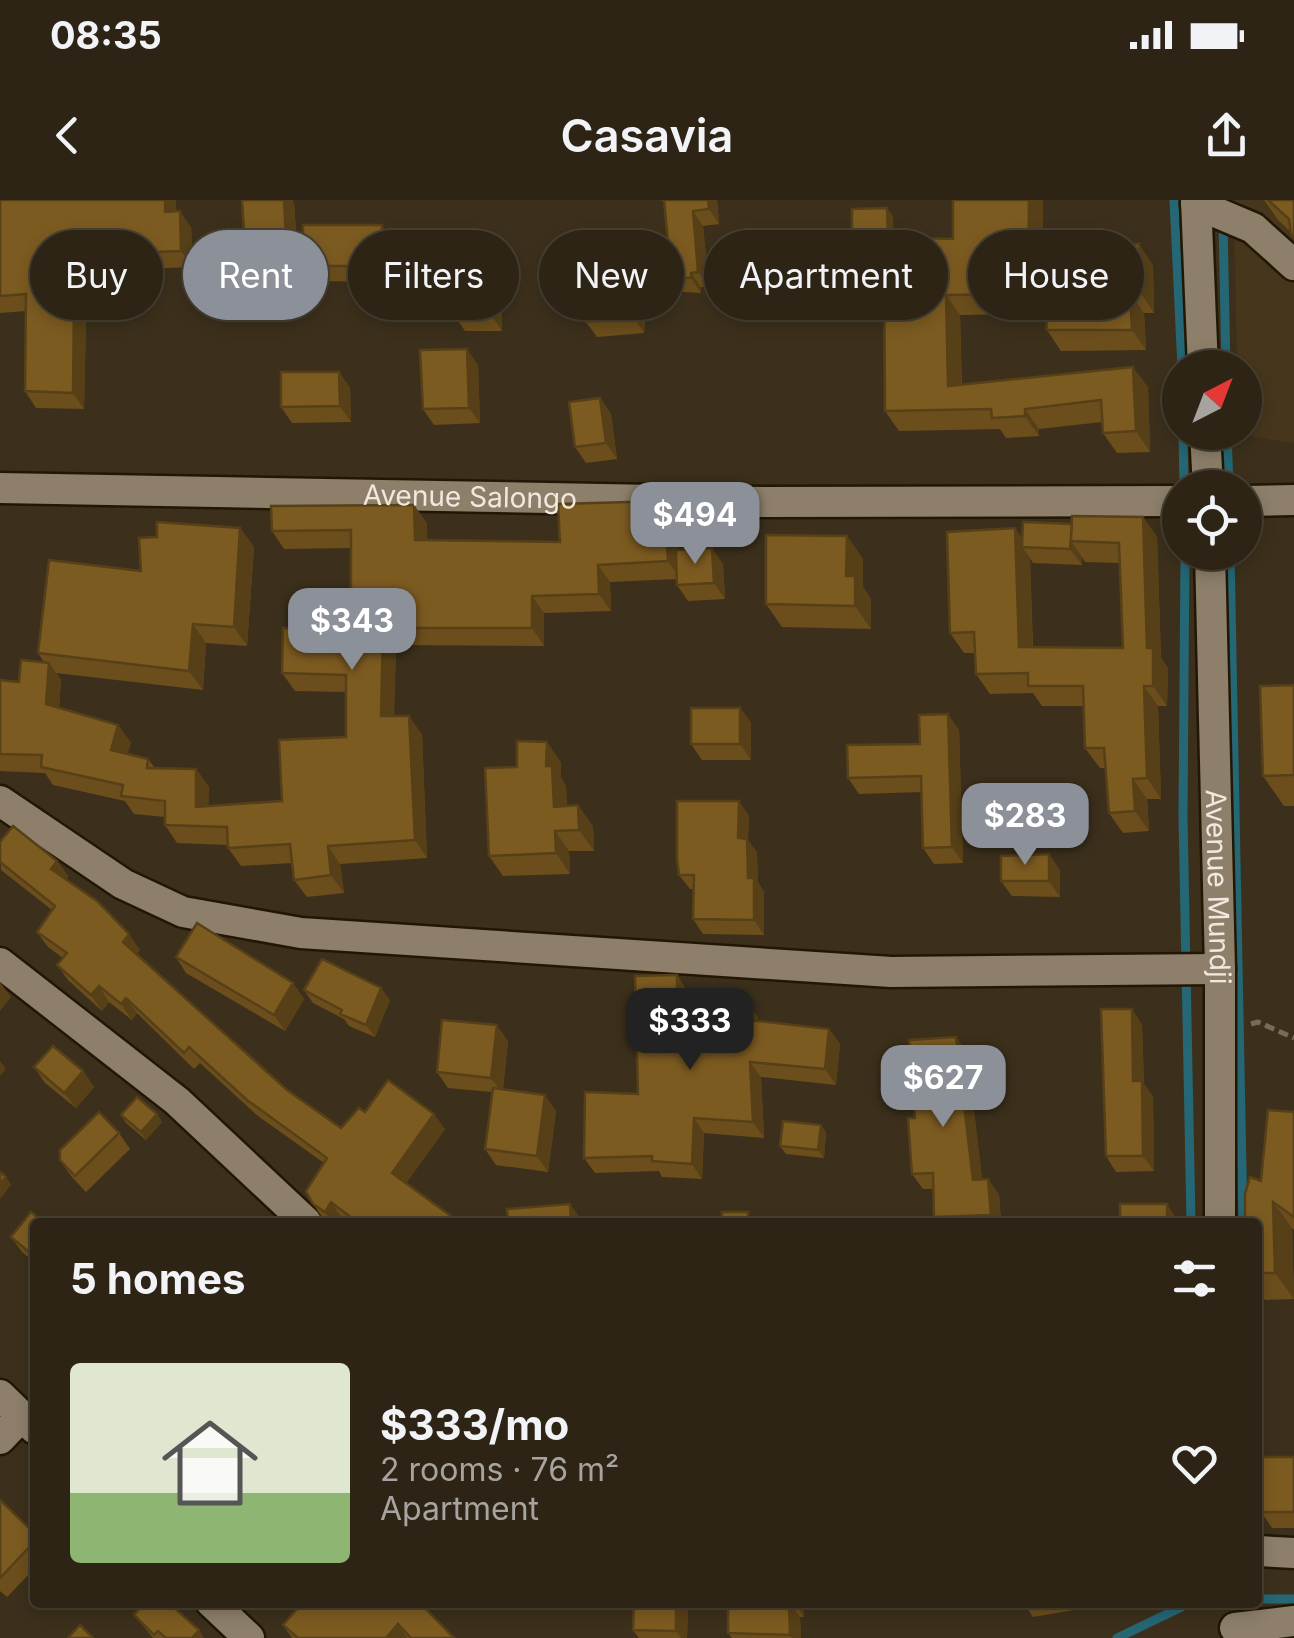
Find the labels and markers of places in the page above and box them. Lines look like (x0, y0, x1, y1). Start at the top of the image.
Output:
pin: $494 (636, 482, 754, 567)
pin: $343 (293, 588, 411, 673)
pin: $283 (966, 783, 1084, 868)
pin: $333 (631, 988, 749, 1073)
pin: $627 (884, 1045, 1002, 1130)

